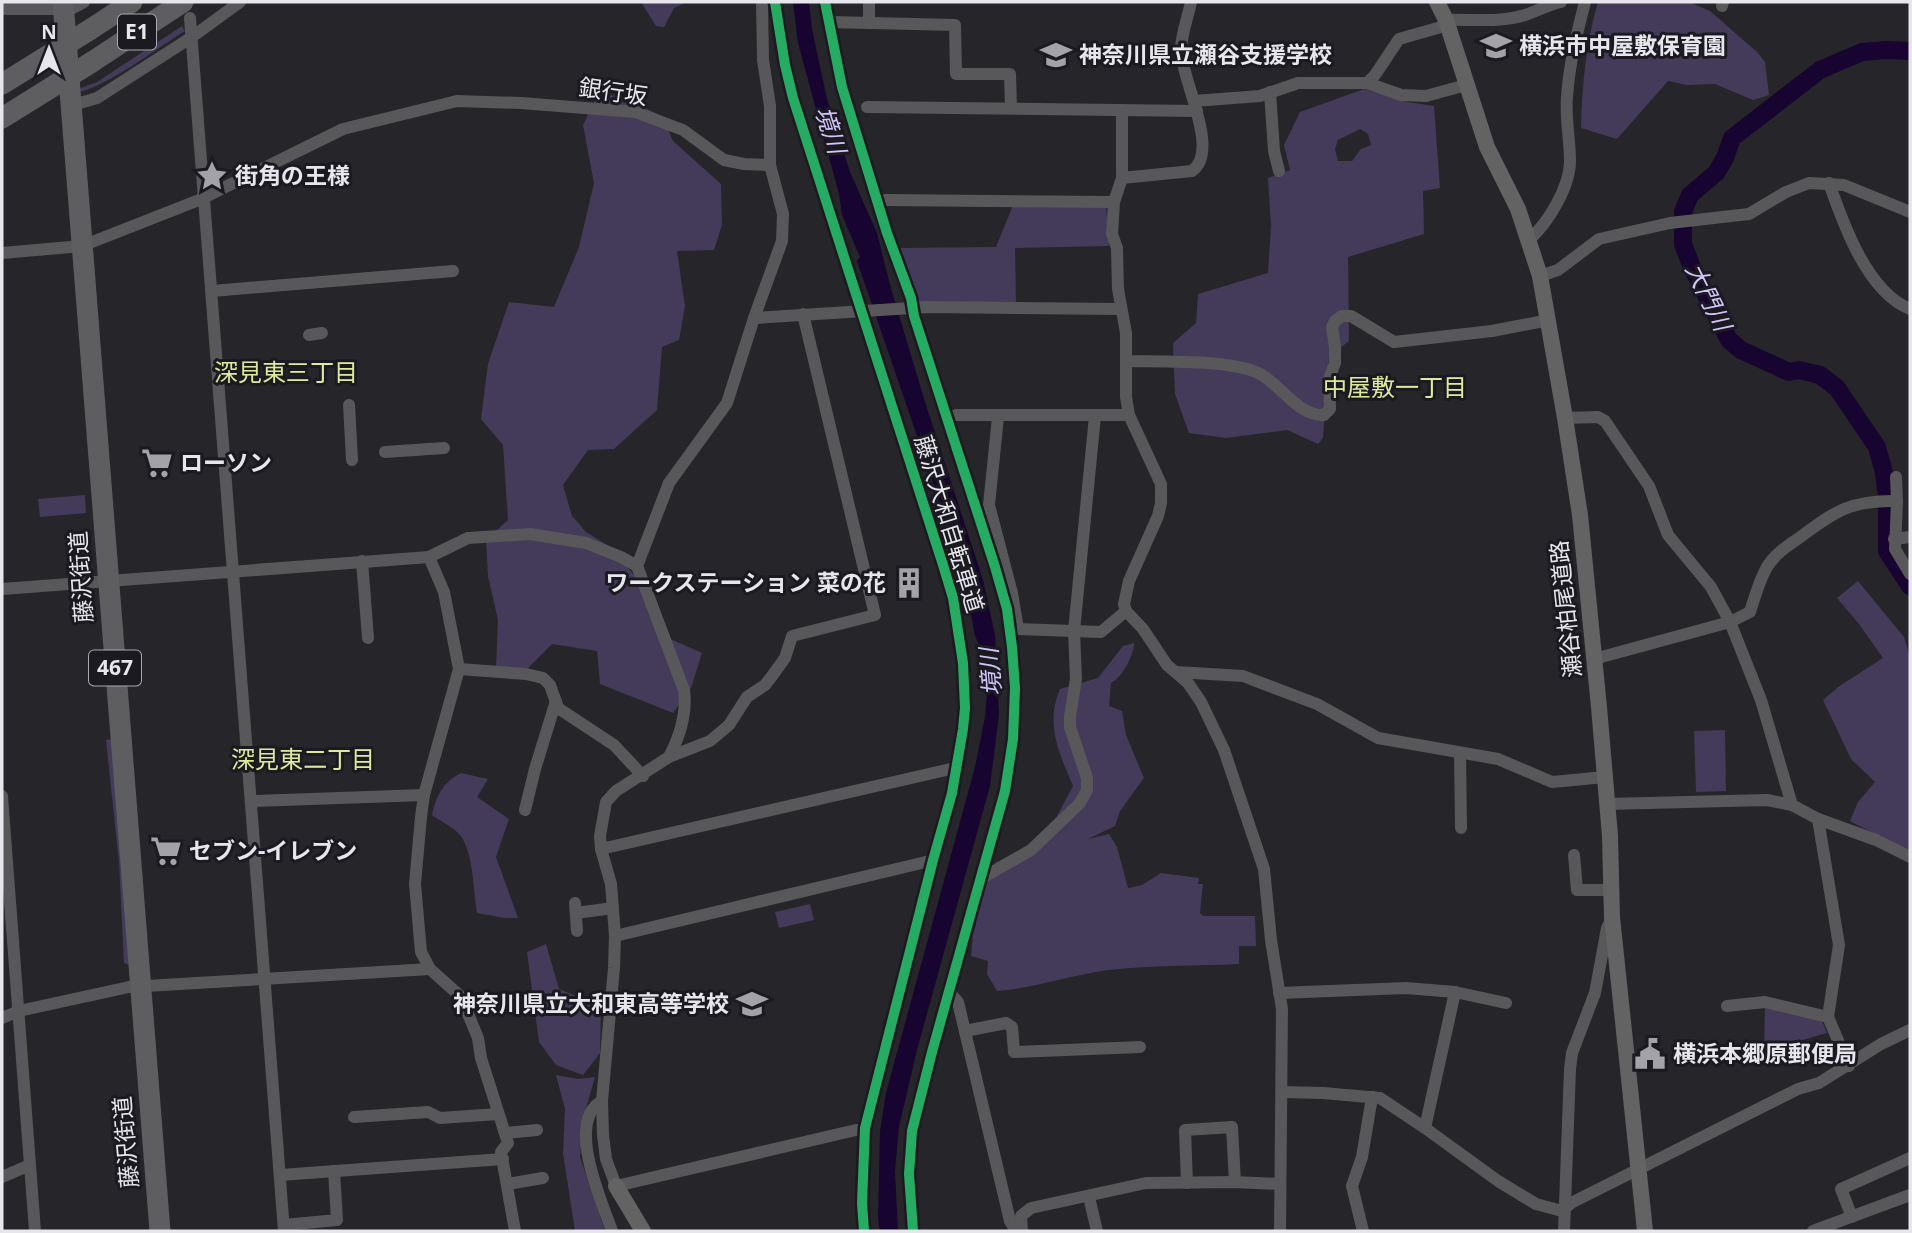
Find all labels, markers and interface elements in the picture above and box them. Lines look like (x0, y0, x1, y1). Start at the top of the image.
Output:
north arrow (14, 14, 84, 84)
road number: E1 (118, 14, 156, 50)
text: N (41, 19, 57, 45)
school or university icon: 横浜市中屋敷保育園 (1479, 29, 1513, 63)
place label: 横浜市中屋敷保育園 (1519, 29, 1726, 61)
school or university icon: 神奈川県立瀬谷支援学校 (1039, 38, 1073, 72)
place label: 神奈川県立瀬谷支援学校 (1079, 38, 1332, 70)
street label: 銀行坂 (577, 70, 650, 112)
water label: 境川 (808, 102, 855, 160)
place icon: 街角の王様 (195, 159, 229, 193)
place label: 街角の王様 (235, 159, 350, 191)
water label: 大門川 (1679, 257, 1741, 339)
district label: 深見東三丁目 (214, 355, 358, 388)
district label: 中屋敷一丁目 (1323, 370, 1467, 403)
street label: 藤沢大和自転車道 (908, 431, 992, 616)
supermarket icon: ローソン (140, 446, 174, 480)
place label: ローソン (180, 446, 272, 478)
street label: 藤沢街道 (61, 530, 99, 624)
street label: 瀬谷柏尾道路 (1542, 539, 1588, 679)
place label: ワークステーション 菜の花 (605, 566, 886, 598)
building icon: ワークステーション 菜の花 (892, 566, 926, 600)
water label: 境川 (971, 644, 1008, 697)
road number: 467 (89, 650, 141, 686)
district label: 深見東二丁目 (231, 742, 375, 775)
supermarket icon: セブン-イレブン (149, 834, 183, 868)
place label: セブン-イレブン (189, 834, 357, 866)
place label: 神奈川県立大和東高等学校 (453, 987, 729, 1019)
school or university icon: 神奈川県立大和東高等学校 (735, 987, 769, 1021)
public building icon: 横浜本郷原郵便局 (1633, 1037, 1667, 1071)
place label: 横浜本郷原郵便局 (1673, 1037, 1857, 1069)
street label: 藤沢街道 (105, 1095, 145, 1189)

